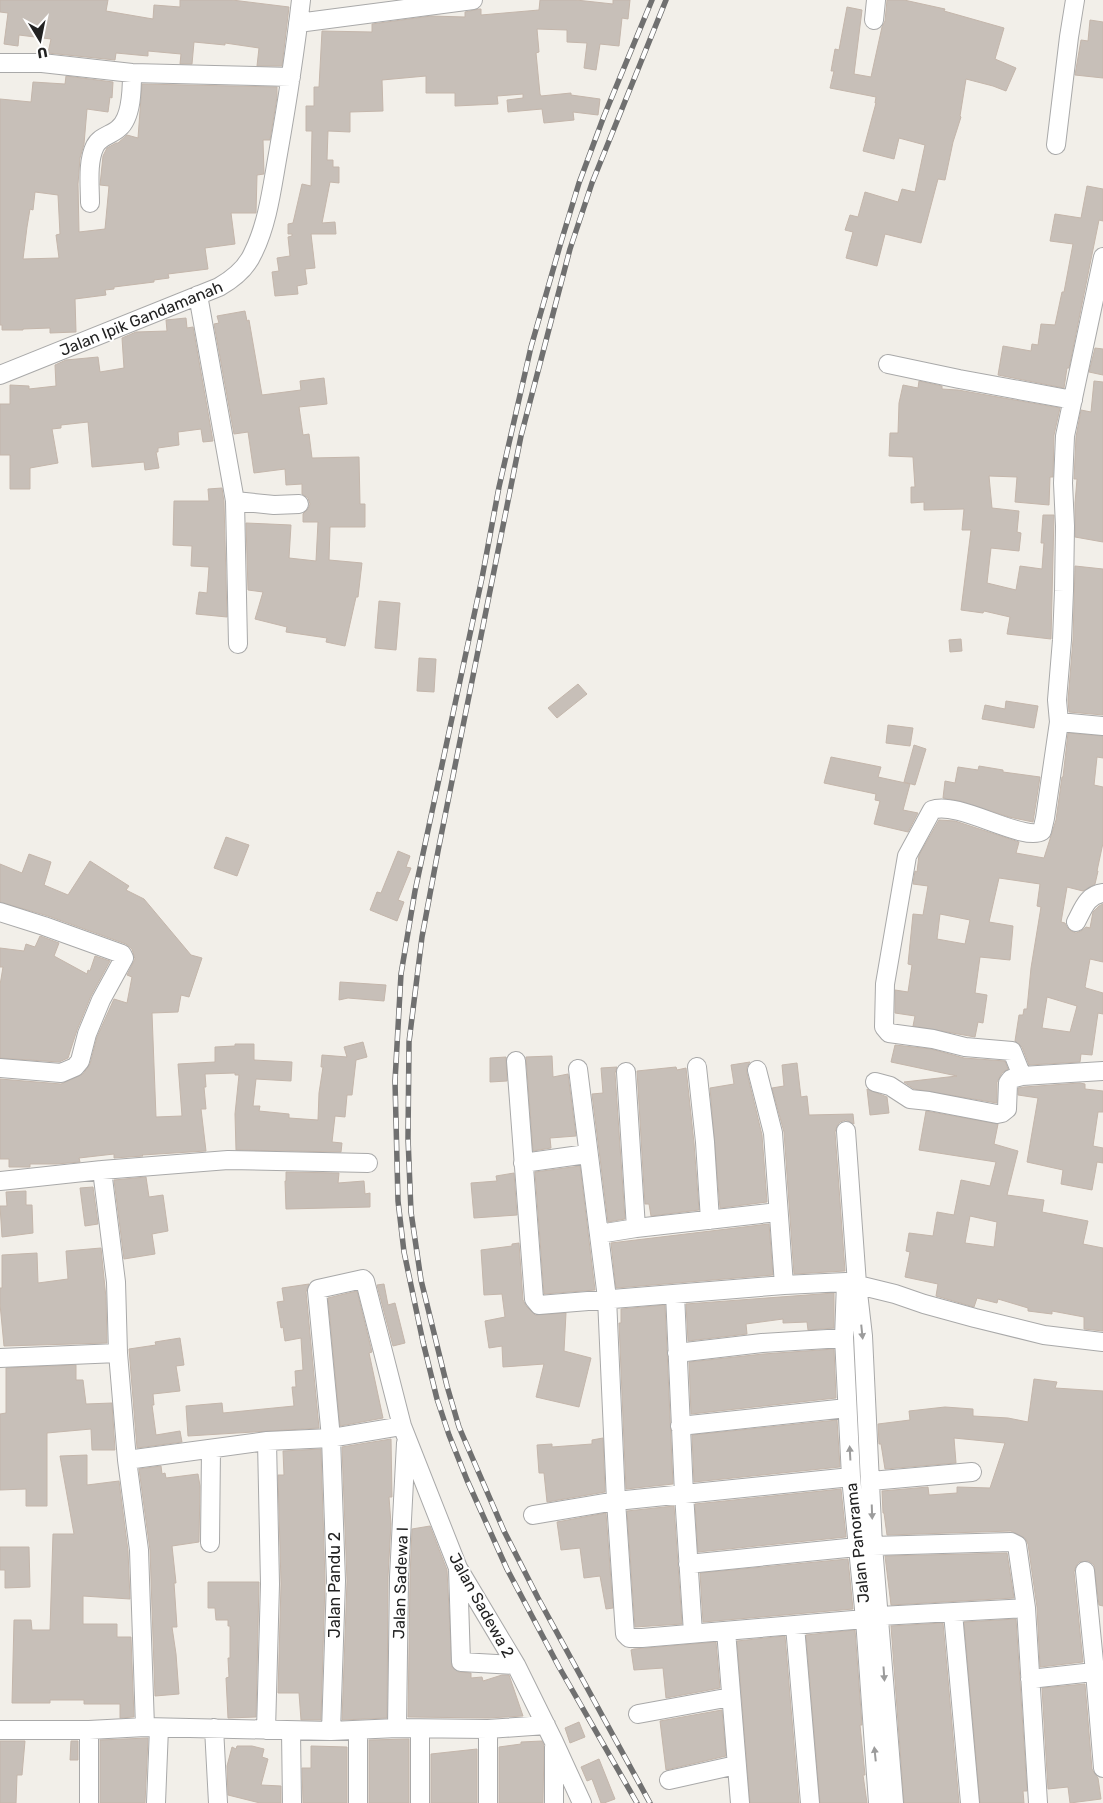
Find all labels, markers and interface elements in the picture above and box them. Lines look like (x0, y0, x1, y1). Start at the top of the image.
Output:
north arrow (15, 15, 65, 65)
text: U (36, 43, 49, 62)
street label: Jalan Ipik Gandamanah (57, 277, 225, 360)
one-way arrow (858, 1325, 866, 1341)
one-way arrow (845, 1445, 853, 1461)
street label: Jalan Panorama (842, 1482, 873, 1604)
one-way arrow (868, 1504, 876, 1520)
street label: Jalan Sadewa I (389, 1527, 412, 1639)
street label: Jalan Pandu 2 (325, 1532, 344, 1638)
street label: Jalan Sadewa 2 (445, 1549, 518, 1661)
one-way arrow (880, 1666, 888, 1682)
one-way arrow (871, 1746, 879, 1762)

